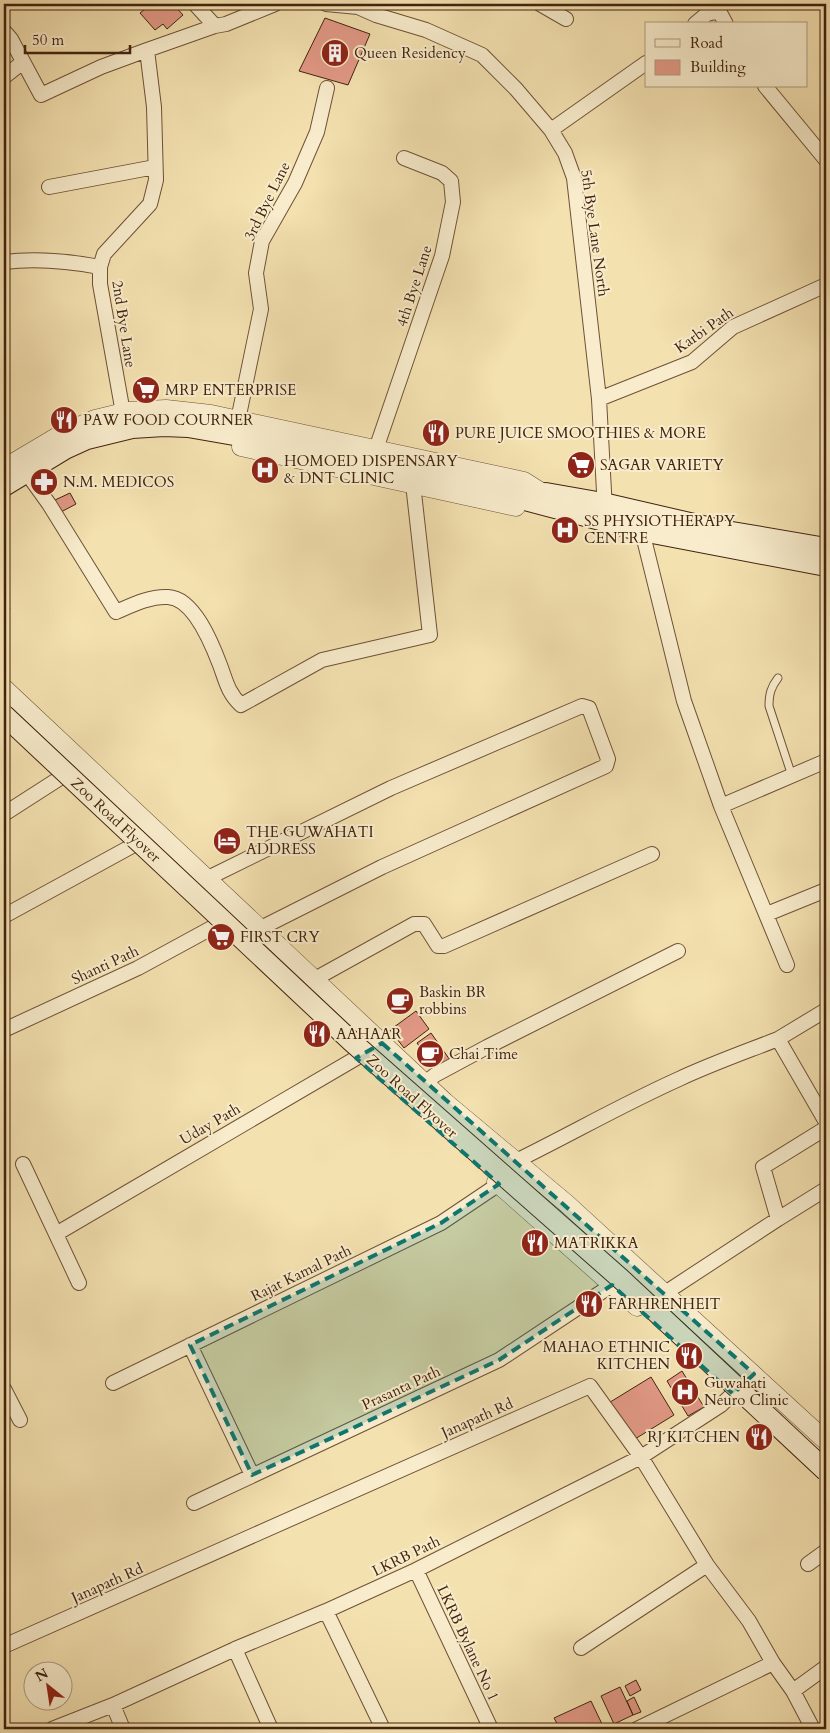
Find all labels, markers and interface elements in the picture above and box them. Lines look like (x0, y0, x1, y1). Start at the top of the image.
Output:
scale bar (25, 22, 130, 54)
legend (645, 22, 808, 88)
text: 50 m (32, 30, 64, 50)
text: Road (690, 33, 723, 53)
building icon: Queen Residency (320, 38, 350, 68)
place label: Queen Residency (354, 43, 466, 63)
text: Building (690, 57, 746, 77)
street label: 3rd Bye Lane (239, 158, 295, 244)
street label: 5th Bye Lane North (576, 168, 614, 298)
street label: 4th Bye Lane (391, 243, 437, 329)
street label: 2nd Bye Lane (107, 279, 141, 369)
street label: Karbi Path (671, 302, 738, 358)
supermarket icon: MRP ENTERPRISE (131, 375, 161, 405)
place label: MRP ENTERPRISE (165, 380, 296, 400)
restaurant icon: PAW FOOD COURNER (49, 405, 79, 435)
place label: PAW FOOD COURNER (83, 410, 254, 430)
restaurant icon: PURE JUICE SMOOTHIES & MORE (421, 418, 451, 448)
place label: PURE JUICE SMOOTHIES & MORE (455, 423, 706, 443)
supermarket icon: SAGAR VARIETY (566, 450, 596, 480)
place label: HOMOED DISPENSARY & DNT CLINIC (284, 451, 458, 488)
hospital icon: HOMOED DISPENSARY & DNT CLINIC (250, 455, 280, 485)
place label: SAGAR VARIETY (600, 455, 725, 475)
pharmacy icon: N.M. MEDICOS (29, 467, 59, 497)
place label: N.M. MEDICOS (63, 472, 174, 492)
place label: SS PHYSIOTHERAPY CENTRE (584, 511, 736, 548)
hospital icon: SS PHYSIOTHERAPY CENTRE (550, 515, 580, 545)
street label: Zoo Road Flyover (67, 773, 166, 867)
place label: THE GUWAHATI ADDRESS (246, 822, 374, 859)
hotel icon: THE GUWAHATI ADDRESS (212, 826, 242, 856)
supermarket icon: FIRST CRY (206, 922, 236, 952)
place label: FIRST CRY (240, 927, 320, 947)
street label: Shanti Path (68, 940, 143, 989)
place label: Baskin BR robbins (419, 982, 487, 1019)
cafe icon: Baskin BR robbins (385, 986, 415, 1016)
restaurant icon: AAHAAR (302, 1019, 332, 1049)
place label: AAHAAR (336, 1024, 402, 1044)
cafe icon: Chai Time (415, 1039, 445, 1069)
place label: Chai Time (449, 1044, 518, 1064)
street label: Zoo Road Flyover (362, 1050, 462, 1143)
street label: Uday Path (176, 1098, 245, 1149)
restaurant icon: MATRIKKA (520, 1228, 550, 1258)
place label: MATRIKKA (554, 1233, 639, 1253)
street label: Rajat Kamal Path (247, 1240, 355, 1306)
restaurant icon: FARHRENHEIT (574, 1289, 604, 1319)
place label: FARHRENHEIT (608, 1294, 721, 1314)
place label: MAHAO ETHNIC KITCHEN (543, 1337, 670, 1374)
restaurant icon: MAHAO ETHNIC KITCHEN (674, 1341, 704, 1371)
street label: Prasanta Path (359, 1361, 444, 1415)
place label: Guwahati Neuro Clinic (704, 1373, 789, 1410)
hospital icon: Guwahati Neuro Clinic (670, 1377, 700, 1407)
street label: Janapath Rd (436, 1393, 516, 1443)
restaurant icon: RJ KITCHEN (744, 1422, 774, 1452)
place label: RJ KITCHEN (647, 1427, 740, 1447)
street label: LKRB Path (369, 1531, 444, 1581)
street label: Janapath Rd (66, 1558, 146, 1608)
street label: LKRB Bylane No 1 (432, 1582, 504, 1704)
north arrow (22, 1660, 72, 1710)
text: N (32, 1664, 52, 1686)

